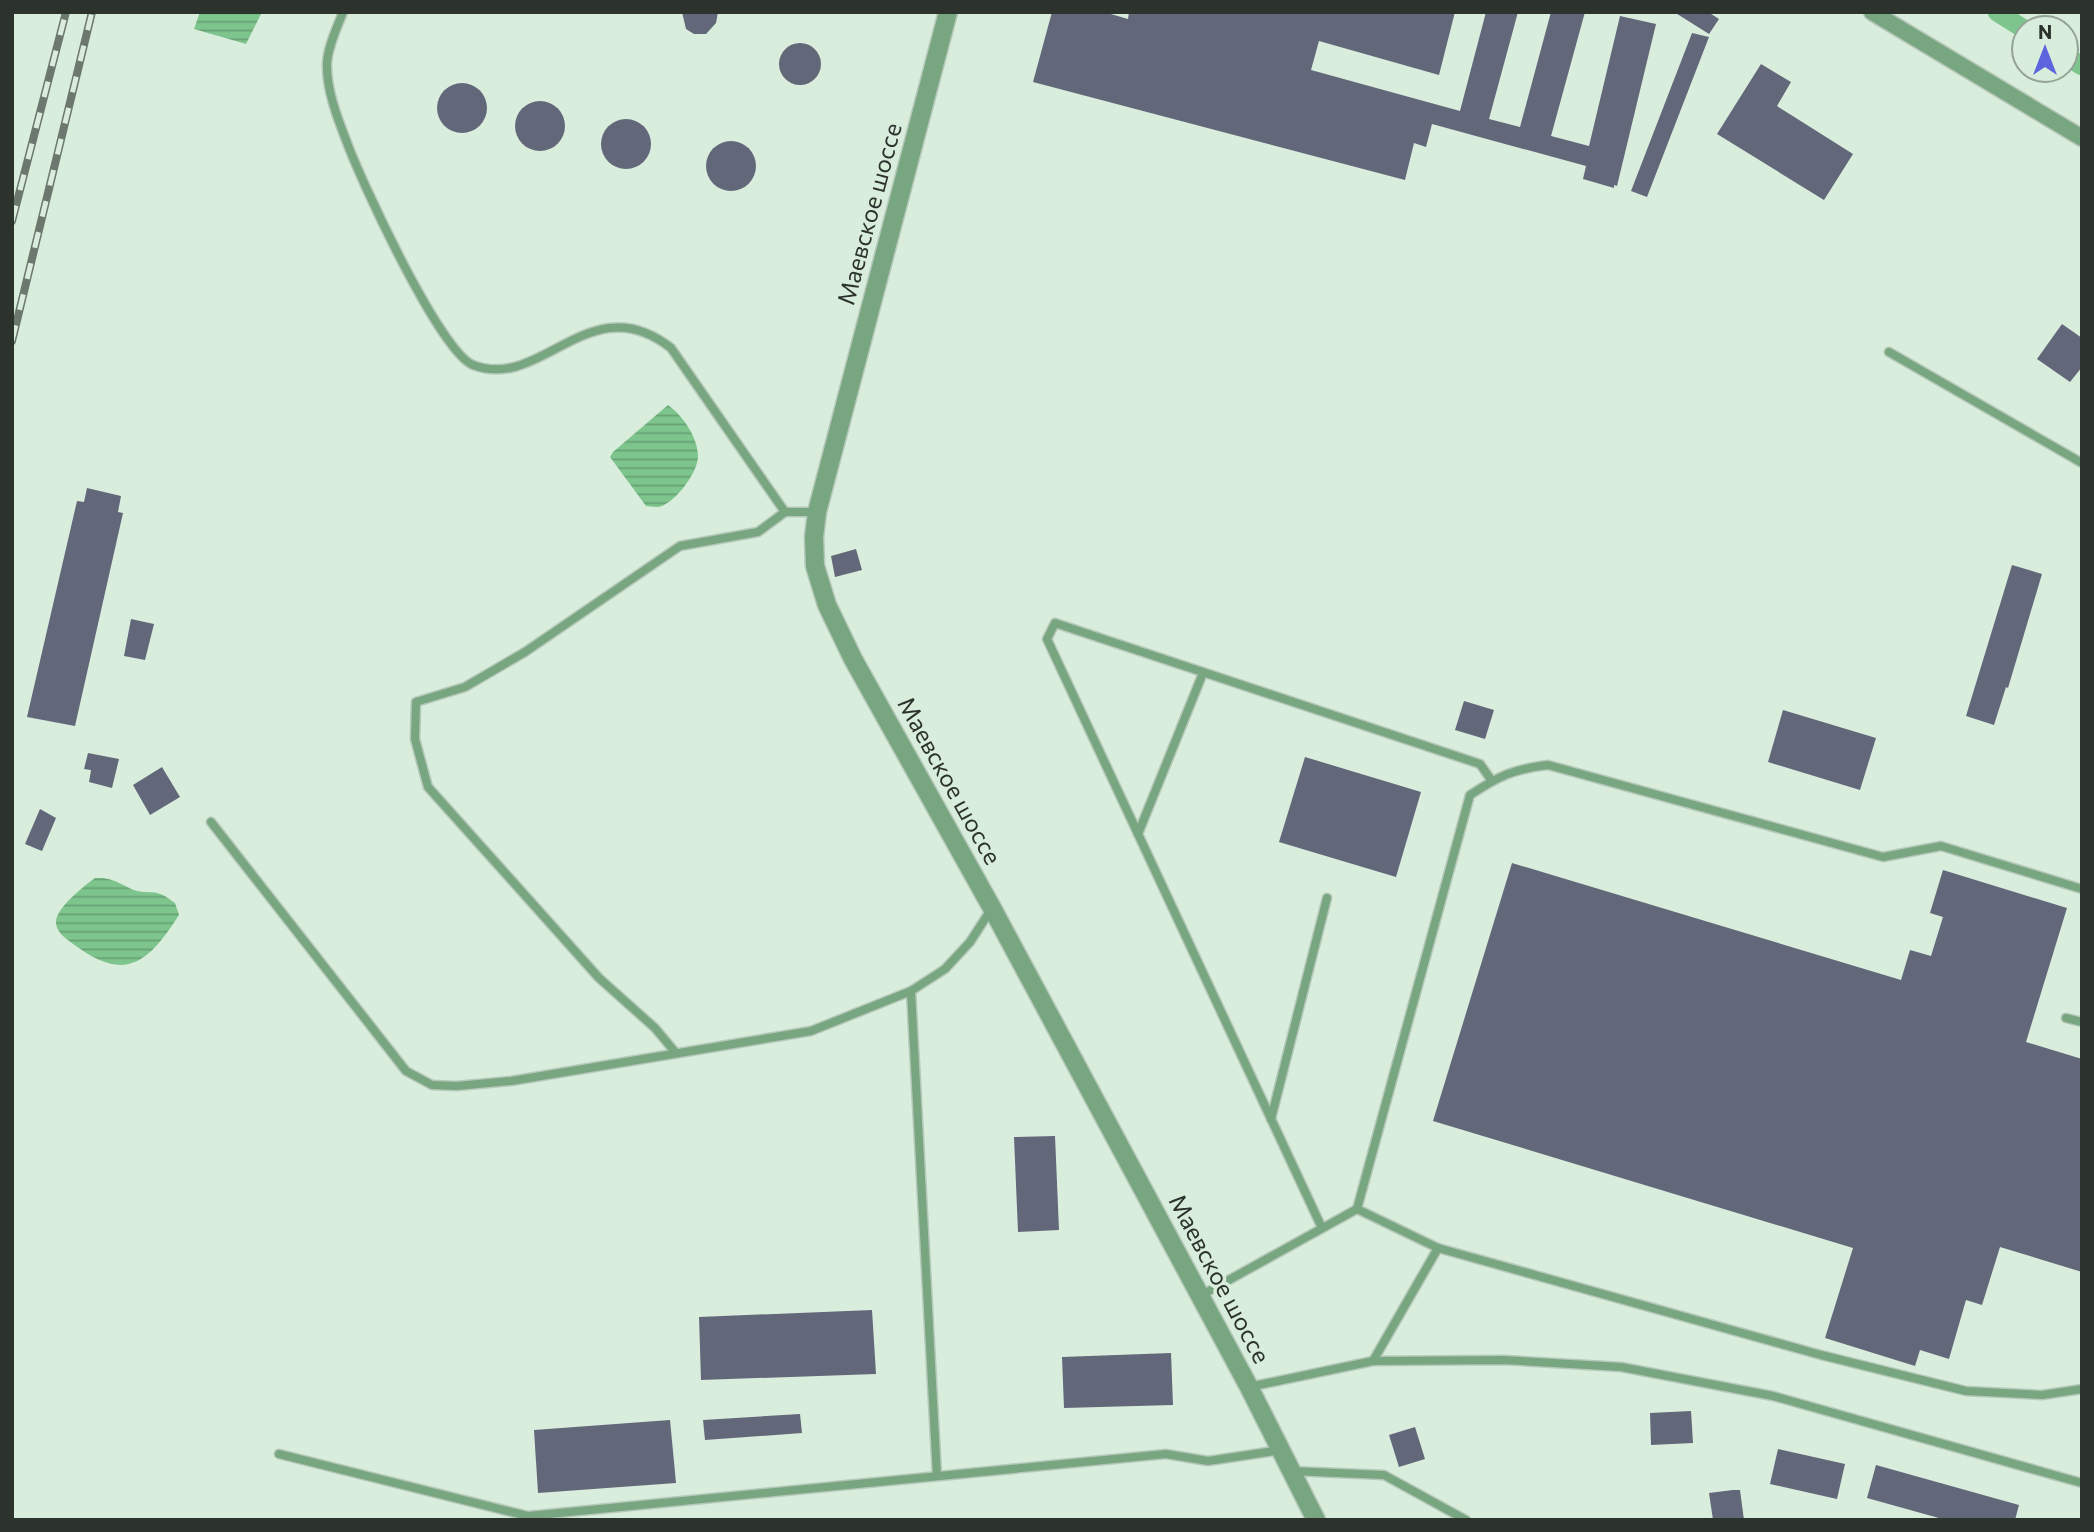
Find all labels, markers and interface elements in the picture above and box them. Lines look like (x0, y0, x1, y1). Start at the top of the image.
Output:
north arrow (2010, 14, 2080, 84)
text: N (2038, 20, 2052, 43)
street label: Маевское шоссе (830, 120, 907, 308)
street label: Маевское шоссе (892, 691, 1008, 869)
street label: Маевское шоссе (1164, 1189, 1277, 1368)

